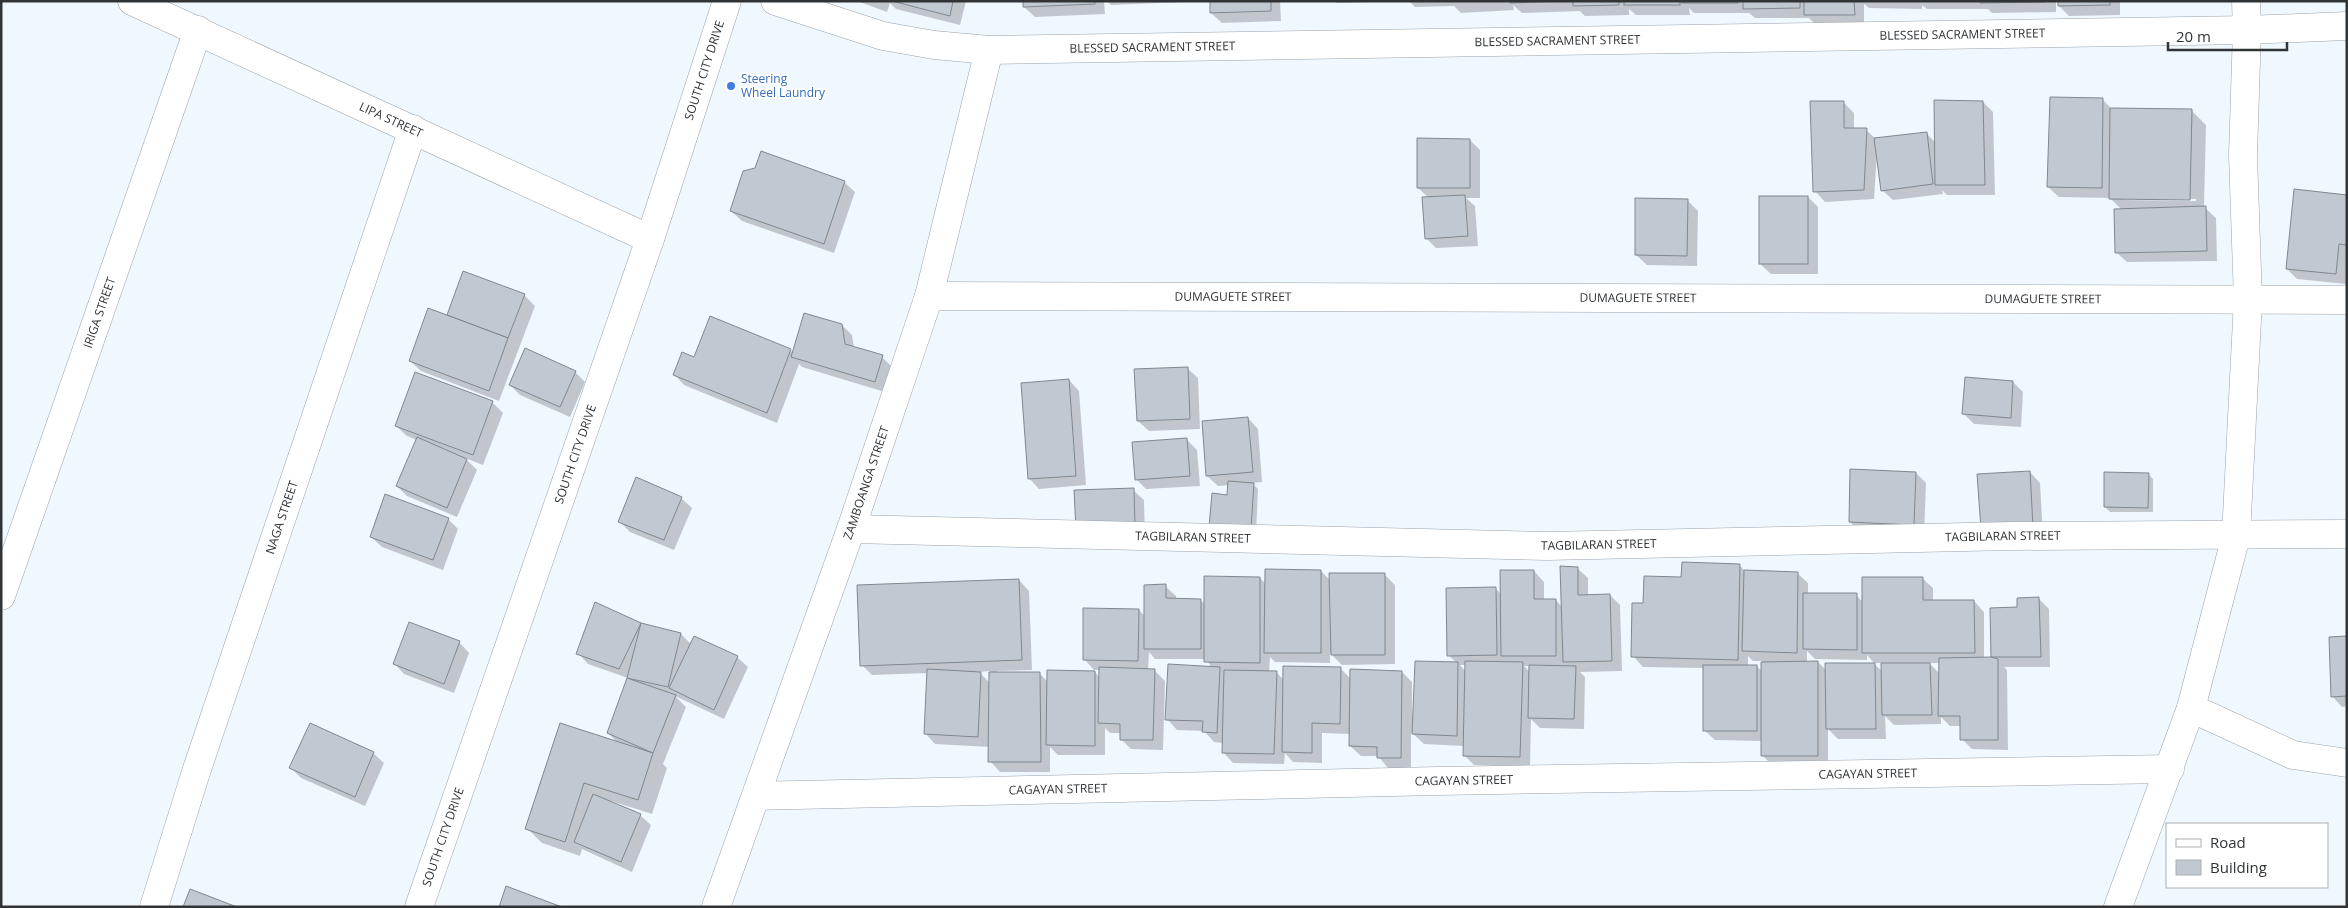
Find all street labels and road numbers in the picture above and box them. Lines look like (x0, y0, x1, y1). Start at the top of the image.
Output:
street label: SOUTH CITY DRIVE (680, 18, 728, 122)
street label: BLESSED SACRAMENT STREET (1879, 24, 2046, 44)
street label: BLESSED SACRAMENT STREET (1474, 31, 1641, 50)
street label: BLESSED SACRAMENT STREET (1069, 37, 1236, 57)
street label: LIPA STREET (357, 98, 426, 142)
street label: IRIGA STREET (79, 274, 119, 350)
street label: DUMAGUETE STREET (1174, 288, 1292, 305)
street label: DUMAGUETE STREET (1579, 289, 1697, 306)
street label: DUMAGUETE STREET (1984, 290, 2102, 307)
street label: SOUTH CITY DRIVE (550, 402, 600, 506)
street label: ZAMBOANGA STREET (839, 423, 893, 542)
street label: NAGA STREET (261, 478, 302, 556)
street label: TAGBILARAN STREET (1135, 527, 1251, 547)
street label: TAGBILARAN STREET (1945, 527, 2061, 545)
street label: TAGBILARAN STREET (1541, 535, 1657, 554)
street label: CAGAYAN STREET (1818, 764, 1918, 783)
street label: CAGAYAN STREET (1414, 771, 1514, 790)
street label: CAGAYAN STREET (1008, 779, 1108, 798)
street label: SOUTH CITY DRIVE (418, 785, 468, 889)

